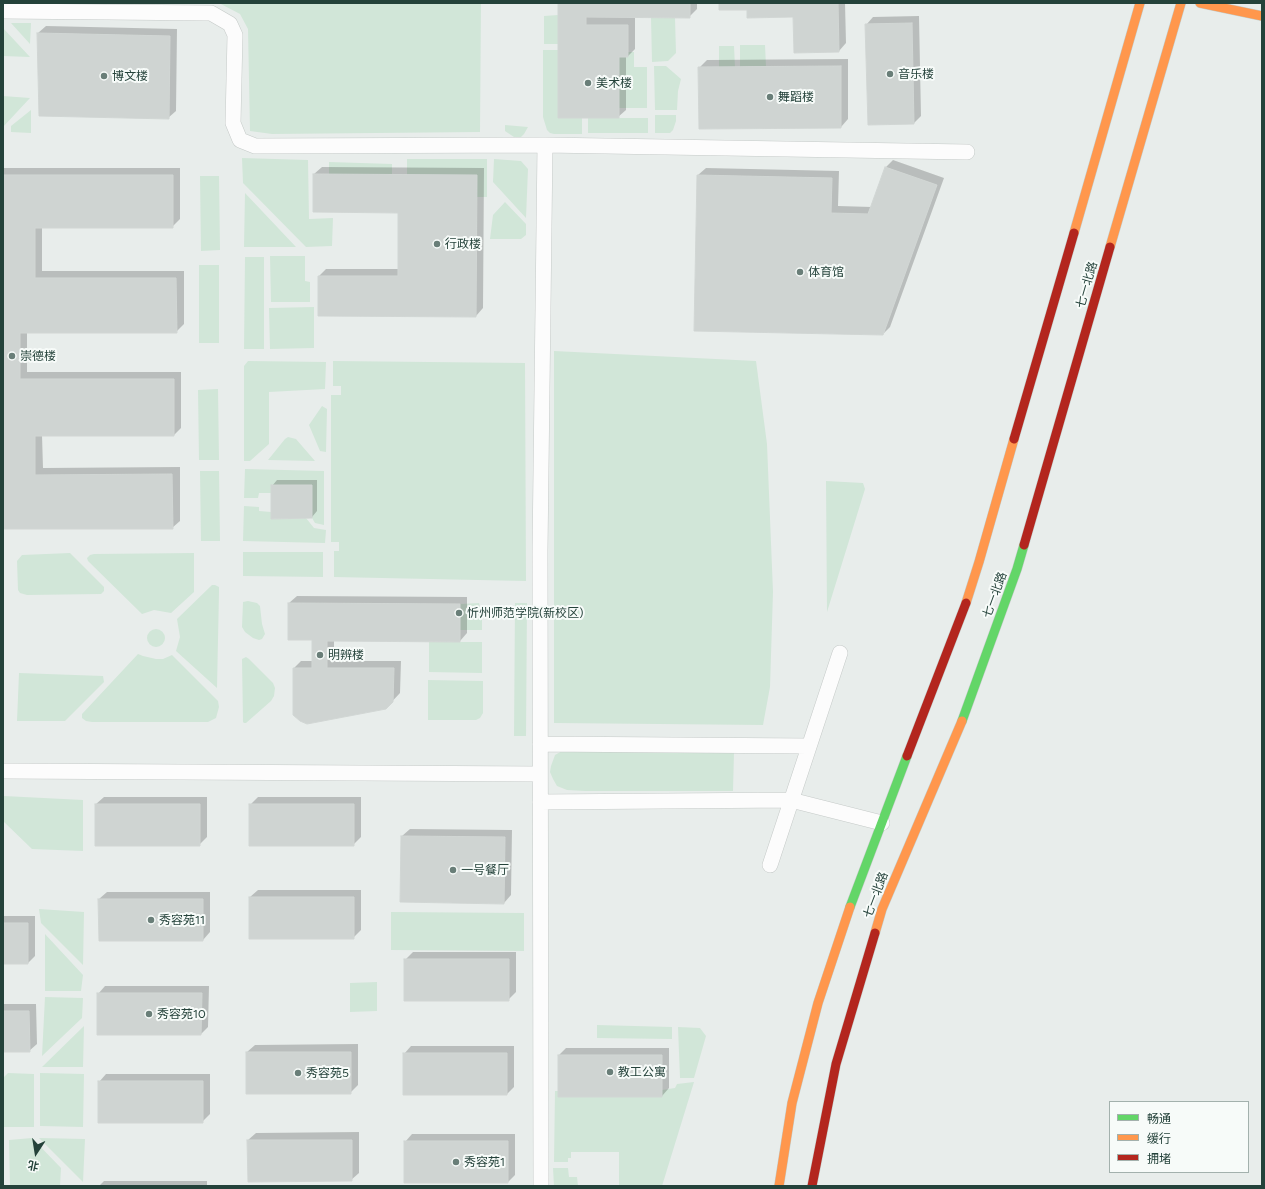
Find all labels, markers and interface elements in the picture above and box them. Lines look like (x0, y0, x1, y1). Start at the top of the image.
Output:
place label: 音乐楼 (898, 67, 934, 81)
place label: 博文楼 (112, 69, 148, 83)
marker: 音乐楼 (885, 69, 895, 79)
marker: 博文楼 (99, 71, 109, 81)
place label: 美术楼 (596, 76, 632, 90)
marker: 美术楼 (583, 78, 593, 88)
place label: 舞蹈楼 (778, 90, 814, 104)
marker: 舞蹈楼 (765, 92, 775, 102)
place label: 行政楼 (445, 237, 481, 251)
marker: 行政楼 (432, 239, 442, 249)
street label: 七一北路 (1073, 260, 1101, 310)
place label: 体育馆 (808, 265, 844, 279)
marker: 体育馆 (795, 267, 805, 277)
place label: 崇德楼 (20, 349, 56, 363)
marker: 崇德楼 (7, 351, 17, 361)
street label: 七一北路 (980, 570, 1010, 620)
place label: 忻州师范学院(新校区) (467, 606, 583, 620)
marker: 忻州师范学院(新校区) (454, 608, 464, 618)
place label: 明辨楼 (328, 648, 364, 662)
marker: 明辨楼 (315, 650, 325, 660)
place label: 一号餐厅 (461, 863, 509, 877)
marker: 一号餐厅 (448, 865, 458, 875)
street label: 七一北路 (861, 870, 891, 920)
place label: 秀容苑11 (159, 913, 205, 927)
marker: 秀容苑11 (146, 915, 156, 925)
place label: 秀容苑10 (157, 1007, 206, 1021)
marker: 秀容苑10 (144, 1009, 154, 1019)
place label: 教工公寓 (618, 1065, 666, 1079)
place label: 秀容苑5 (306, 1066, 349, 1080)
marker: 教工公寓 (605, 1067, 615, 1077)
marker: 秀容苑5 (293, 1068, 303, 1078)
legend (1109, 1101, 1249, 1173)
text: 畅通 (1147, 1112, 1171, 1126)
text: 缓行 (1147, 1132, 1171, 1146)
north arrow (16, 1133, 56, 1173)
text: 拥堵 (1147, 1152, 1171, 1166)
place label: 秀容苑1 (464, 1155, 505, 1169)
marker: 秀容苑1 (451, 1157, 461, 1167)
text: 北 (27, 1158, 40, 1173)

